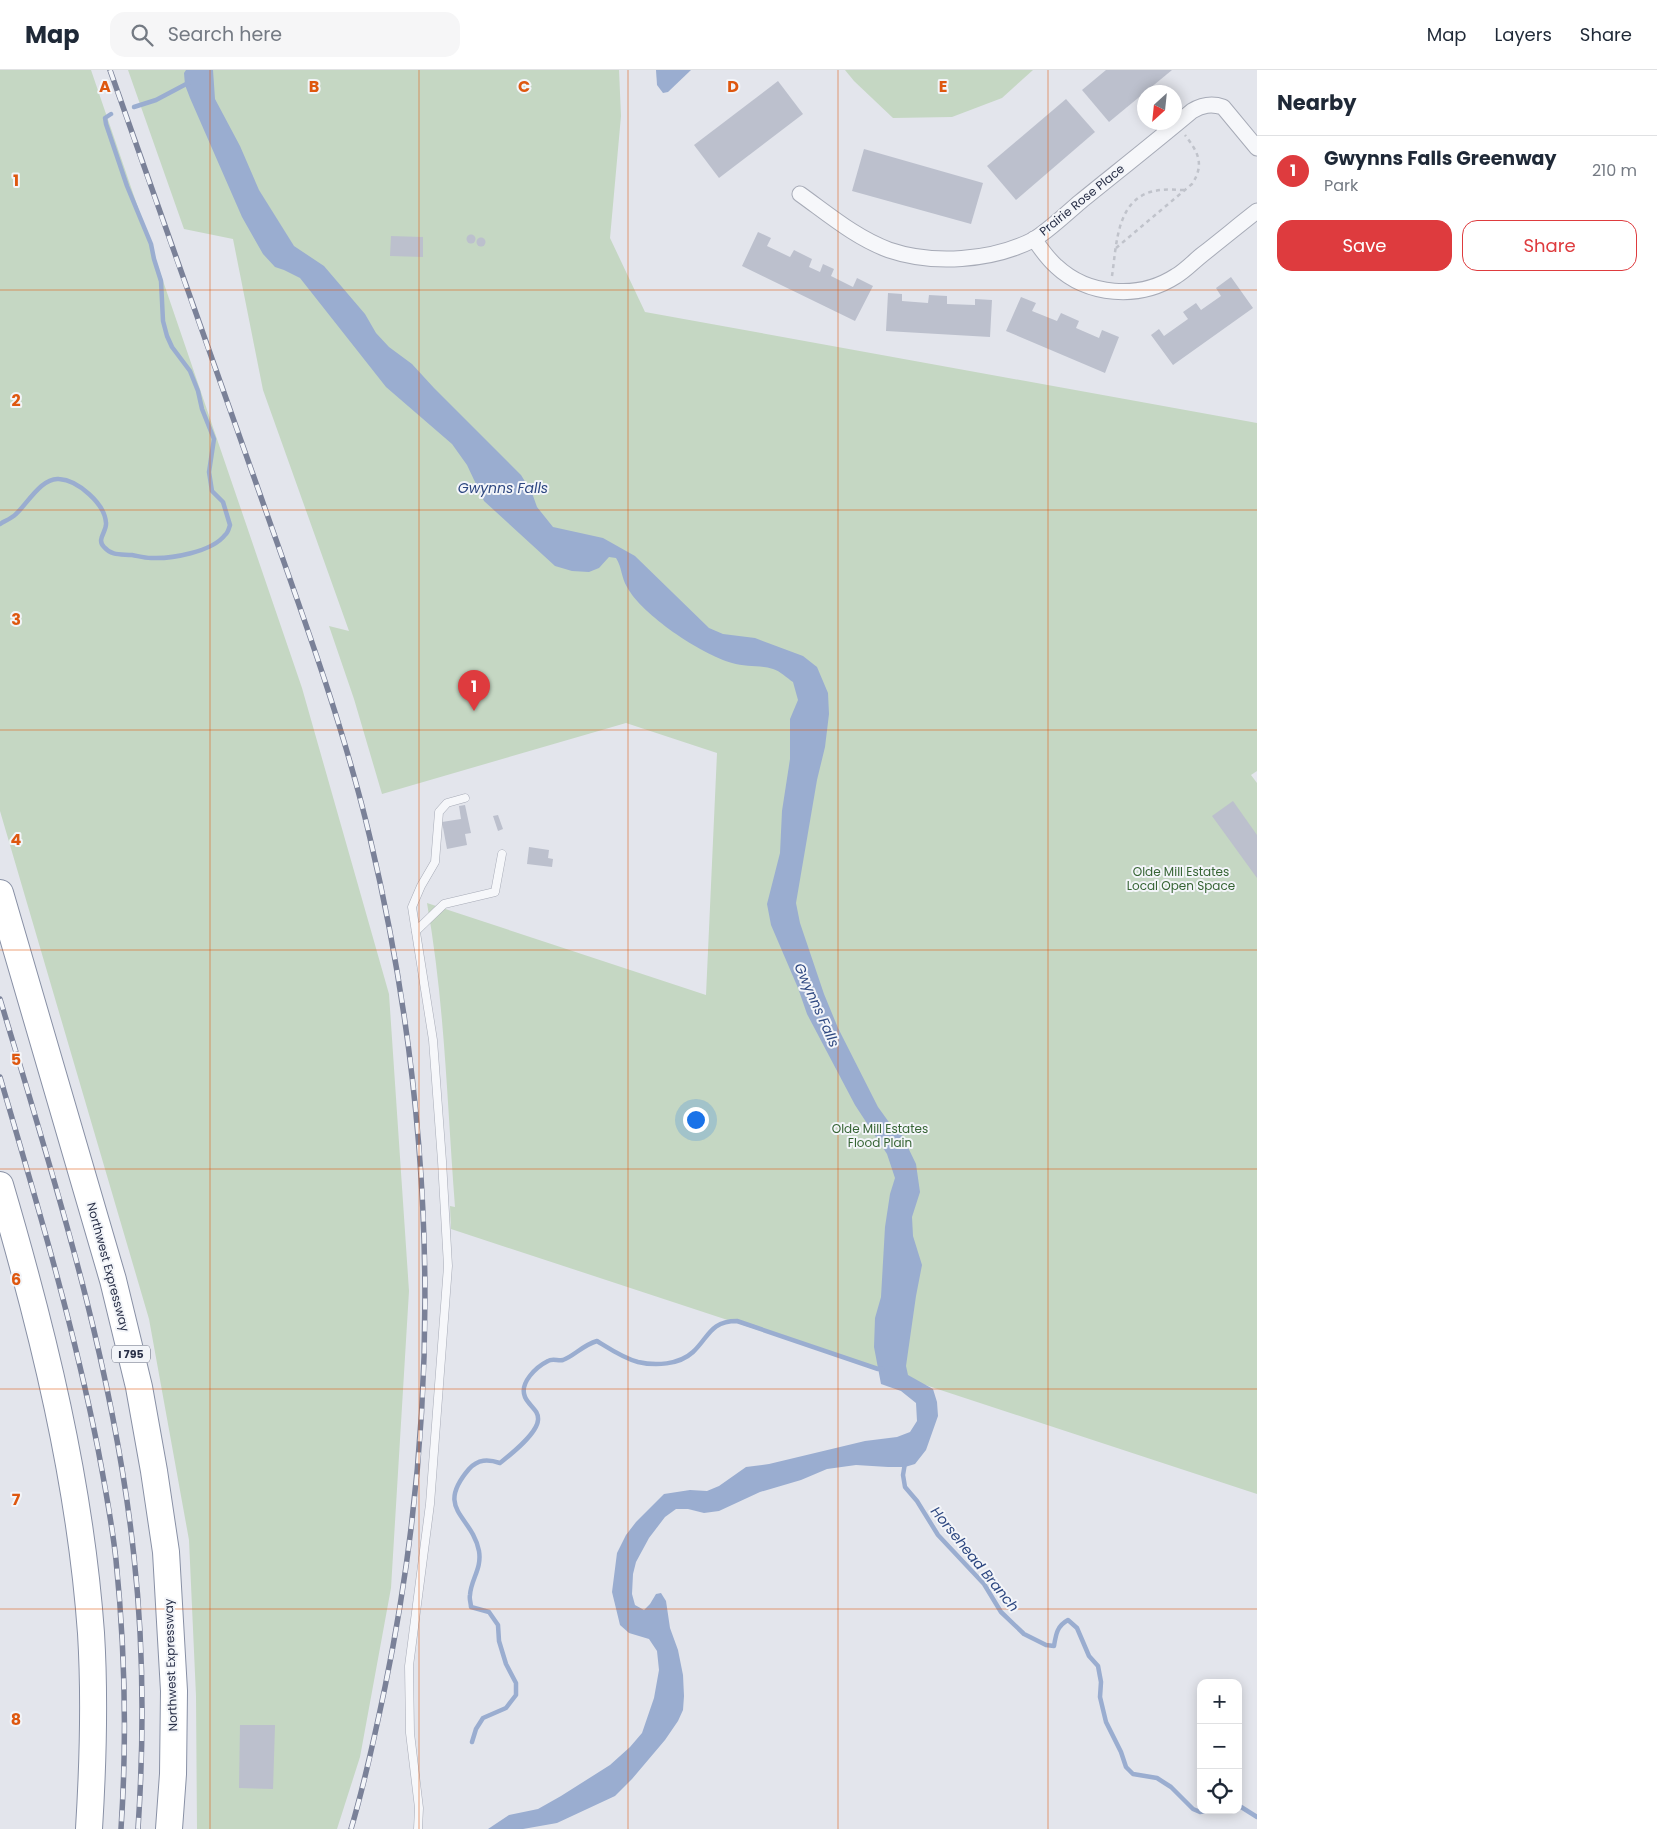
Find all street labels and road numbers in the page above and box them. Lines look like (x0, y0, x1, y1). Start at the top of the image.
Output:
street label: Prairie Rose Place (1035, 160, 1128, 239)
street label: Northwest Expressway (83, 1200, 134, 1333)
road number: I 795 (112, 1346, 150, 1362)
street label: Northwest Expressway (160, 1598, 181, 1732)

